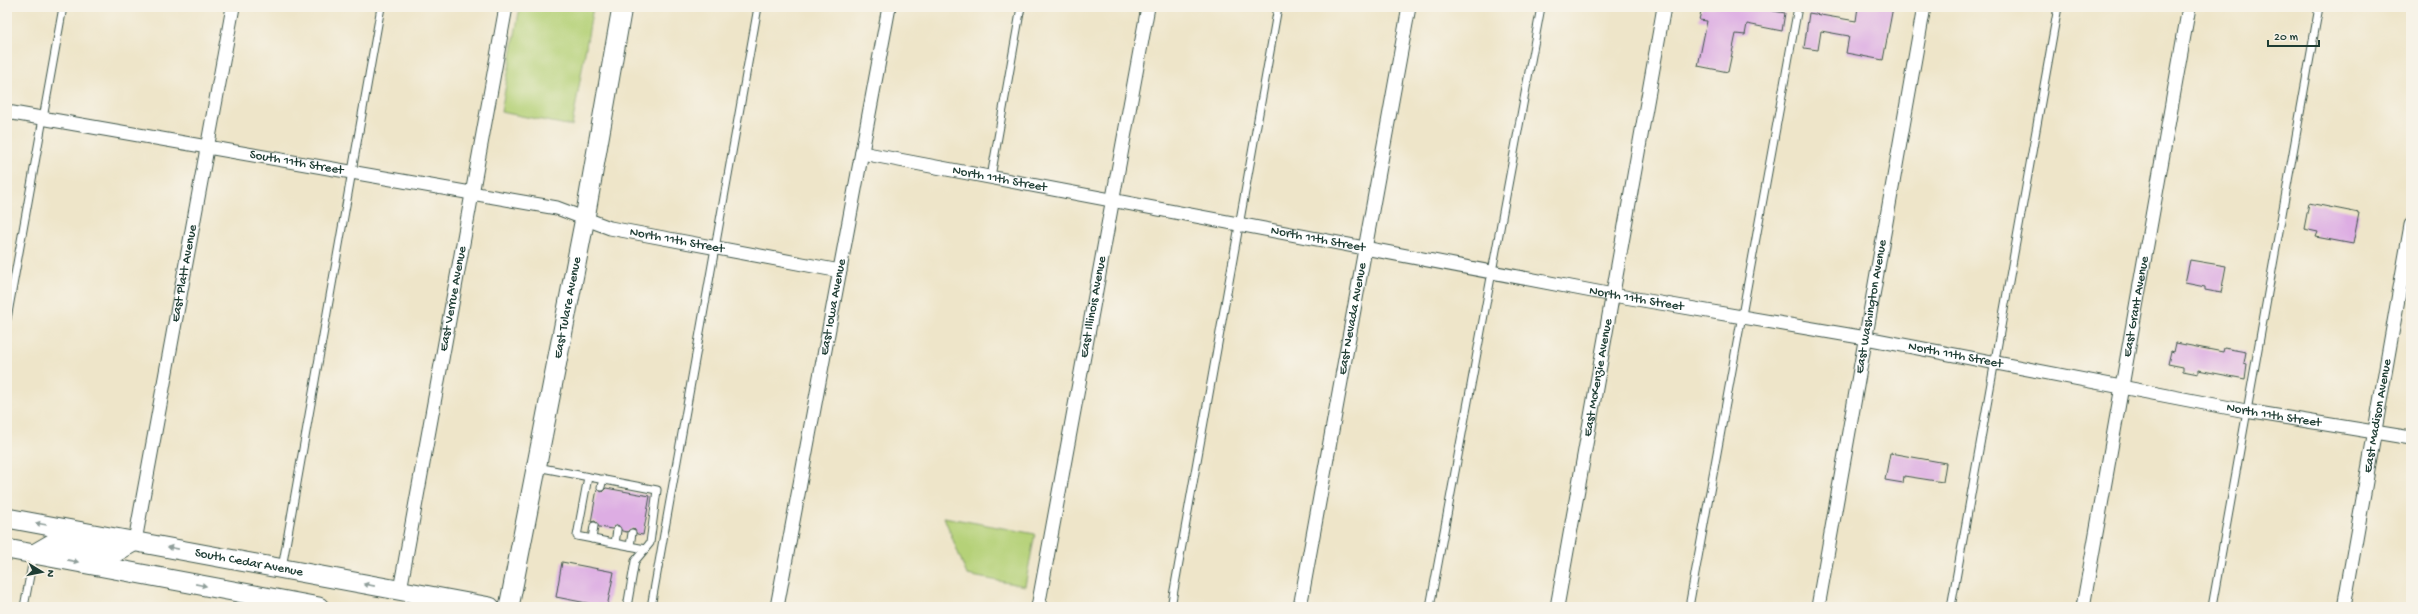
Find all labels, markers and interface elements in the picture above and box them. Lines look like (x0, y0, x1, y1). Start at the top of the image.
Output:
scale bar (2268, 22, 2319, 48)
text: 20 m (2274, 31, 2299, 45)
street label: South 11th Street (249, 147, 346, 178)
street label: North 11th Street (951, 163, 1050, 196)
street label: East Platt Avenue (168, 223, 200, 323)
street label: North 11th Street (1269, 223, 1368, 256)
street label: North 11th Street (628, 224, 727, 257)
street label: East Washington Avenue (1852, 238, 1890, 375)
street label: East Verrue Avenue (436, 245, 470, 353)
street label: East Tulare Avenue (550, 255, 585, 360)
street label: East Illinois Avenue (1076, 255, 1110, 359)
street label: East Grant Avenue (2120, 255, 2152, 358)
street label: East Iowa Avenue (817, 257, 849, 357)
street label: East Nevada Avenue (1335, 261, 1370, 376)
street label: North 11th Street (1588, 283, 1687, 315)
street label: East McKenzie Avenue (1580, 317, 1616, 438)
street label: North 11th Street (1907, 339, 2006, 372)
street label: East Madison Avenue (2360, 358, 2395, 474)
street label: North 11th Street (2225, 400, 2324, 431)
one-way arrow (35, 521, 48, 527)
one-way arrow (167, 545, 179, 551)
street label: South Cedar Avenue (194, 545, 305, 580)
north arrow (22, 552, 62, 592)
one-way arrow (67, 559, 79, 565)
text: N (43, 569, 56, 578)
one-way arrow (363, 581, 376, 587)
one-way arrow (195, 582, 207, 588)

